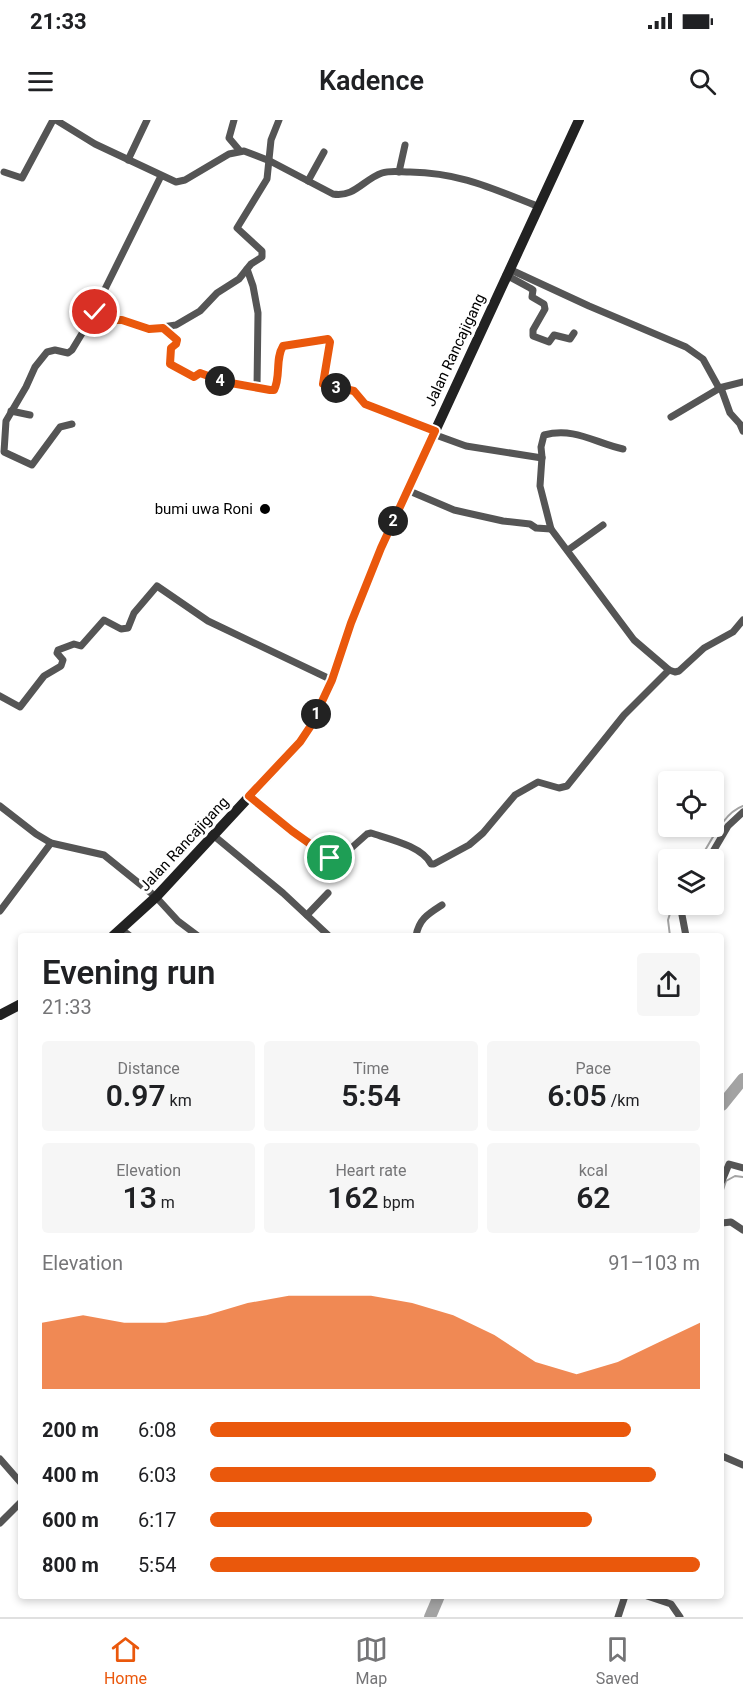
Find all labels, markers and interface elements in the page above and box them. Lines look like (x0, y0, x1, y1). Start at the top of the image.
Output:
text: 21:33 (30, 9, 87, 34)
icon: menu (24, 65, 57, 98)
text: Kadence (319, 65, 424, 97)
icon: search (686, 65, 719, 98)
pin (69, 286, 120, 337)
street label: Jalan Rancajigang (421, 291, 489, 409)
icon: check (78, 295, 111, 328)
pin: 4 (205, 366, 235, 396)
text: 4 (215, 371, 225, 390)
pin: 3 (321, 373, 351, 403)
text: 3 (331, 378, 341, 397)
place label: bumi uwa Roni (155, 500, 253, 518)
marker: bumi uwa Roni (258, 502, 272, 516)
pin: 2 (378, 506, 408, 536)
text: 2 (388, 511, 398, 530)
pin: 1 (301, 699, 331, 729)
text: 1 (311, 704, 321, 723)
map controls (658, 771, 724, 915)
button: locate (658, 771, 724, 837)
street label: Jalan Rancajigang (136, 793, 232, 895)
pin (304, 832, 355, 883)
icon: arrive (313, 841, 346, 874)
button: layers (658, 849, 724, 915)
text: Evening run (42, 953, 215, 992)
button: share (637, 953, 700, 1016)
text: 21:33 (42, 995, 92, 1019)
text: Distance (118, 1059, 180, 1078)
text: Time (353, 1059, 389, 1078)
text: Pace (576, 1059, 611, 1078)
text: 0.97 (106, 1078, 166, 1113)
text: 5:54 (341, 1078, 401, 1113)
text: 6:05 (547, 1078, 607, 1113)
text: km (166, 1091, 192, 1110)
text: /km (607, 1091, 639, 1110)
text: Elevation (116, 1161, 181, 1180)
text: Heart rate (335, 1161, 407, 1180)
text: kcal (579, 1161, 608, 1180)
text: 13 (123, 1180, 157, 1215)
text: 162 (327, 1180, 379, 1215)
text: 62 (576, 1180, 610, 1215)
text: m (157, 1193, 175, 1212)
text: bpm (379, 1193, 415, 1212)
text: Elevation (42, 1251, 123, 1275)
text: 91–103 m (608, 1251, 700, 1275)
text: 200 m (42, 1418, 99, 1442)
text: 6:08 (138, 1418, 177, 1442)
text: 400 m (42, 1463, 99, 1487)
text: 6:03 (138, 1463, 177, 1487)
text: 600 m (42, 1508, 99, 1532)
text: 6:17 (138, 1508, 177, 1532)
text: 800 m (42, 1553, 99, 1577)
text: 5:54 (138, 1553, 177, 1577)
tab: Home (104, 1633, 147, 1688)
tab: Map (355, 1633, 388, 1688)
tab: Saved (596, 1633, 639, 1688)

